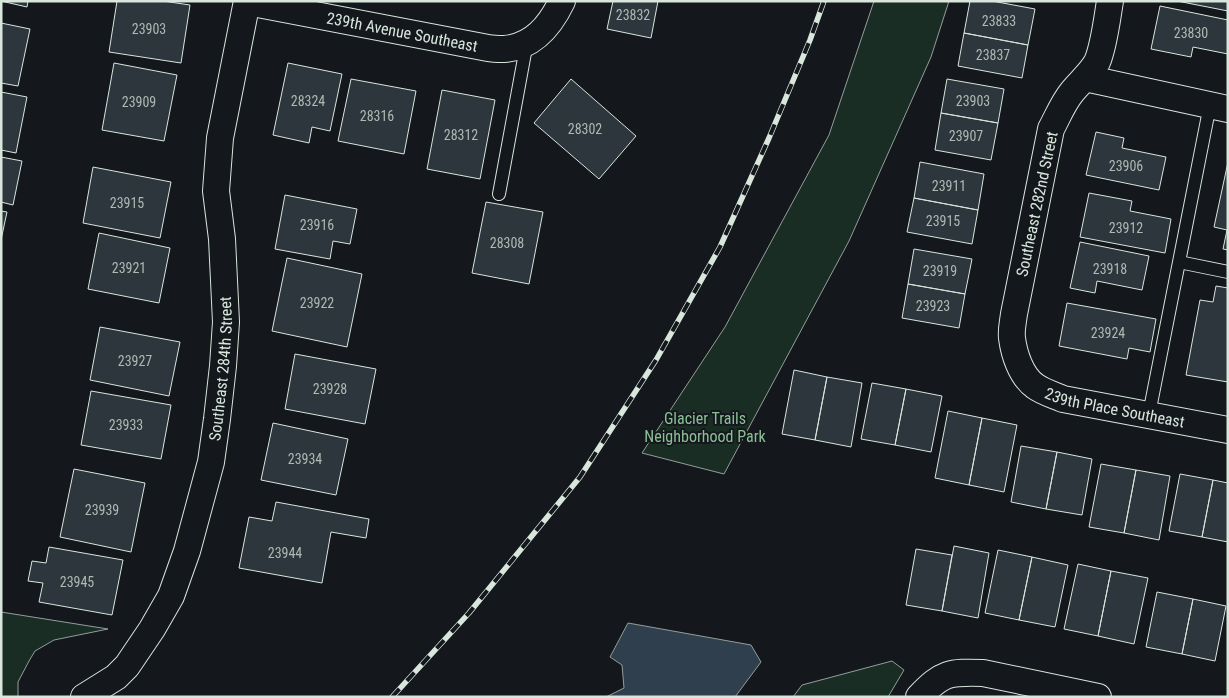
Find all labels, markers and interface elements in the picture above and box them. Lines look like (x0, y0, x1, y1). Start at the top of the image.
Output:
house number: 23832 (616, 7, 650, 23)
street label: 239th Avenue Southeast (325, 8, 480, 55)
house number: 23833 (982, 13, 1016, 29)
house number: 23903 (132, 21, 166, 37)
house number: 23830 (1174, 25, 1208, 41)
house number: 23837 (976, 47, 1010, 63)
house number: 28324 (291, 93, 325, 109)
house number: 23903 (956, 93, 990, 109)
house number: 23909 (122, 94, 156, 110)
house number: 28316 (360, 108, 394, 124)
house number: 28302 (568, 121, 602, 137)
house number: 28312 (444, 127, 478, 143)
house number: 23907 (949, 128, 983, 144)
street label: Southeast 282nd Street (1012, 129, 1062, 278)
house number: 23906 (1109, 158, 1143, 174)
house number: 23911 (932, 178, 966, 194)
house number: 23915 (110, 195, 144, 211)
house number: 23915 (926, 213, 960, 229)
house number: 23916 (300, 217, 334, 233)
house number: 23912 (1109, 220, 1143, 236)
house number: 28308 (490, 235, 524, 251)
house number: 23921 (112, 260, 146, 276)
house number: 23918 (1093, 261, 1127, 277)
house number: 23919 (923, 263, 957, 279)
house number: 23922 (300, 295, 334, 311)
street label: Southeast 284th Street (205, 296, 236, 442)
house number: 23923 (916, 298, 950, 314)
house number: 23924 (1091, 325, 1125, 341)
house number: 23927 (118, 353, 152, 369)
house number: 23928 (313, 381, 347, 397)
street label: 239th Place Southeast (1042, 383, 1187, 431)
park label: Glacier Trails Neighborhood Park (644, 409, 767, 446)
house number: 23933 (109, 417, 143, 433)
house number: 23934 (288, 451, 322, 467)
house number: 23939 (85, 502, 119, 518)
house number: 23944 (268, 545, 302, 561)
house number: 23945 (60, 574, 94, 590)

